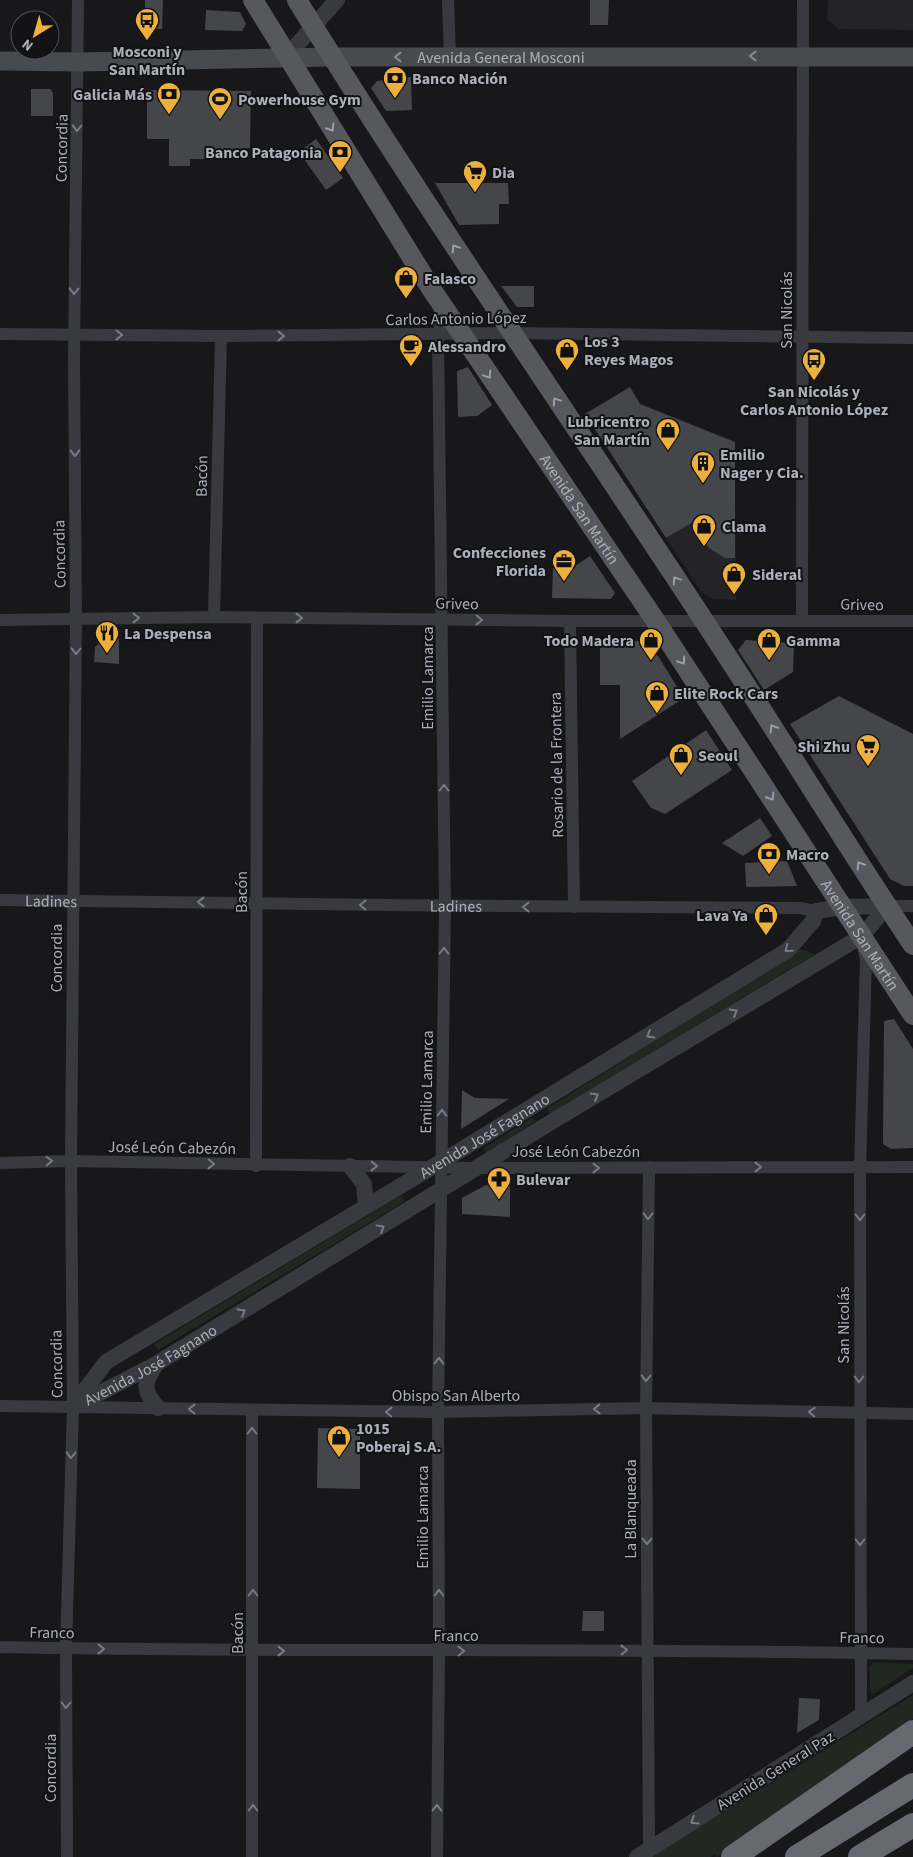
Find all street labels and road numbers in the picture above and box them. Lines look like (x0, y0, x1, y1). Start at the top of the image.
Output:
street label: Avenida General Mosconi (417, 47, 585, 69)
street label: Concordia (50, 114, 74, 182)
street label: San Nicolás (776, 271, 798, 349)
street label: Carlos Antonio López (385, 307, 527, 331)
street label: Avenida San Martín (534, 450, 624, 569)
street label: Bacón (191, 455, 213, 497)
street label: Concordia (48, 520, 72, 588)
street label: Griveo (435, 593, 479, 615)
street label: Griveo (840, 594, 884, 616)
street label: Emilio Lamarca (417, 626, 439, 730)
street label: Rosario de la Frontera (545, 692, 569, 838)
street label: Bacón (231, 871, 253, 913)
street label: Avenida San Martín (815, 875, 904, 995)
street label: Ladines (25, 890, 78, 913)
street label: Ladines (430, 895, 482, 918)
street label: Concordia (46, 924, 68, 992)
street label: Emilio Lamarca (415, 1030, 439, 1134)
street label: Avenida José Fagnano (416, 1088, 554, 1184)
street label: José León Cabezón (108, 1136, 236, 1160)
street label: José León Cabezón (512, 1141, 640, 1163)
street label: San Nicolás (833, 1286, 855, 1364)
street label: Avenida José Fagnano (81, 1319, 221, 1411)
street label: Concordia (45, 1330, 69, 1398)
street label: Obispo San Alberto (392, 1385, 520, 1407)
street label: La Blanqueada (620, 1459, 642, 1559)
street label: Emilio Lamarca (412, 1465, 434, 1569)
street label: Bacón (227, 1612, 249, 1654)
street label: Franco (29, 1622, 75, 1644)
street label: Franco (433, 1625, 479, 1647)
street label: Franco (839, 1627, 885, 1649)
street label: Avenida General Paz (712, 1726, 839, 1816)
street label: Concordia (40, 1734, 62, 1802)

